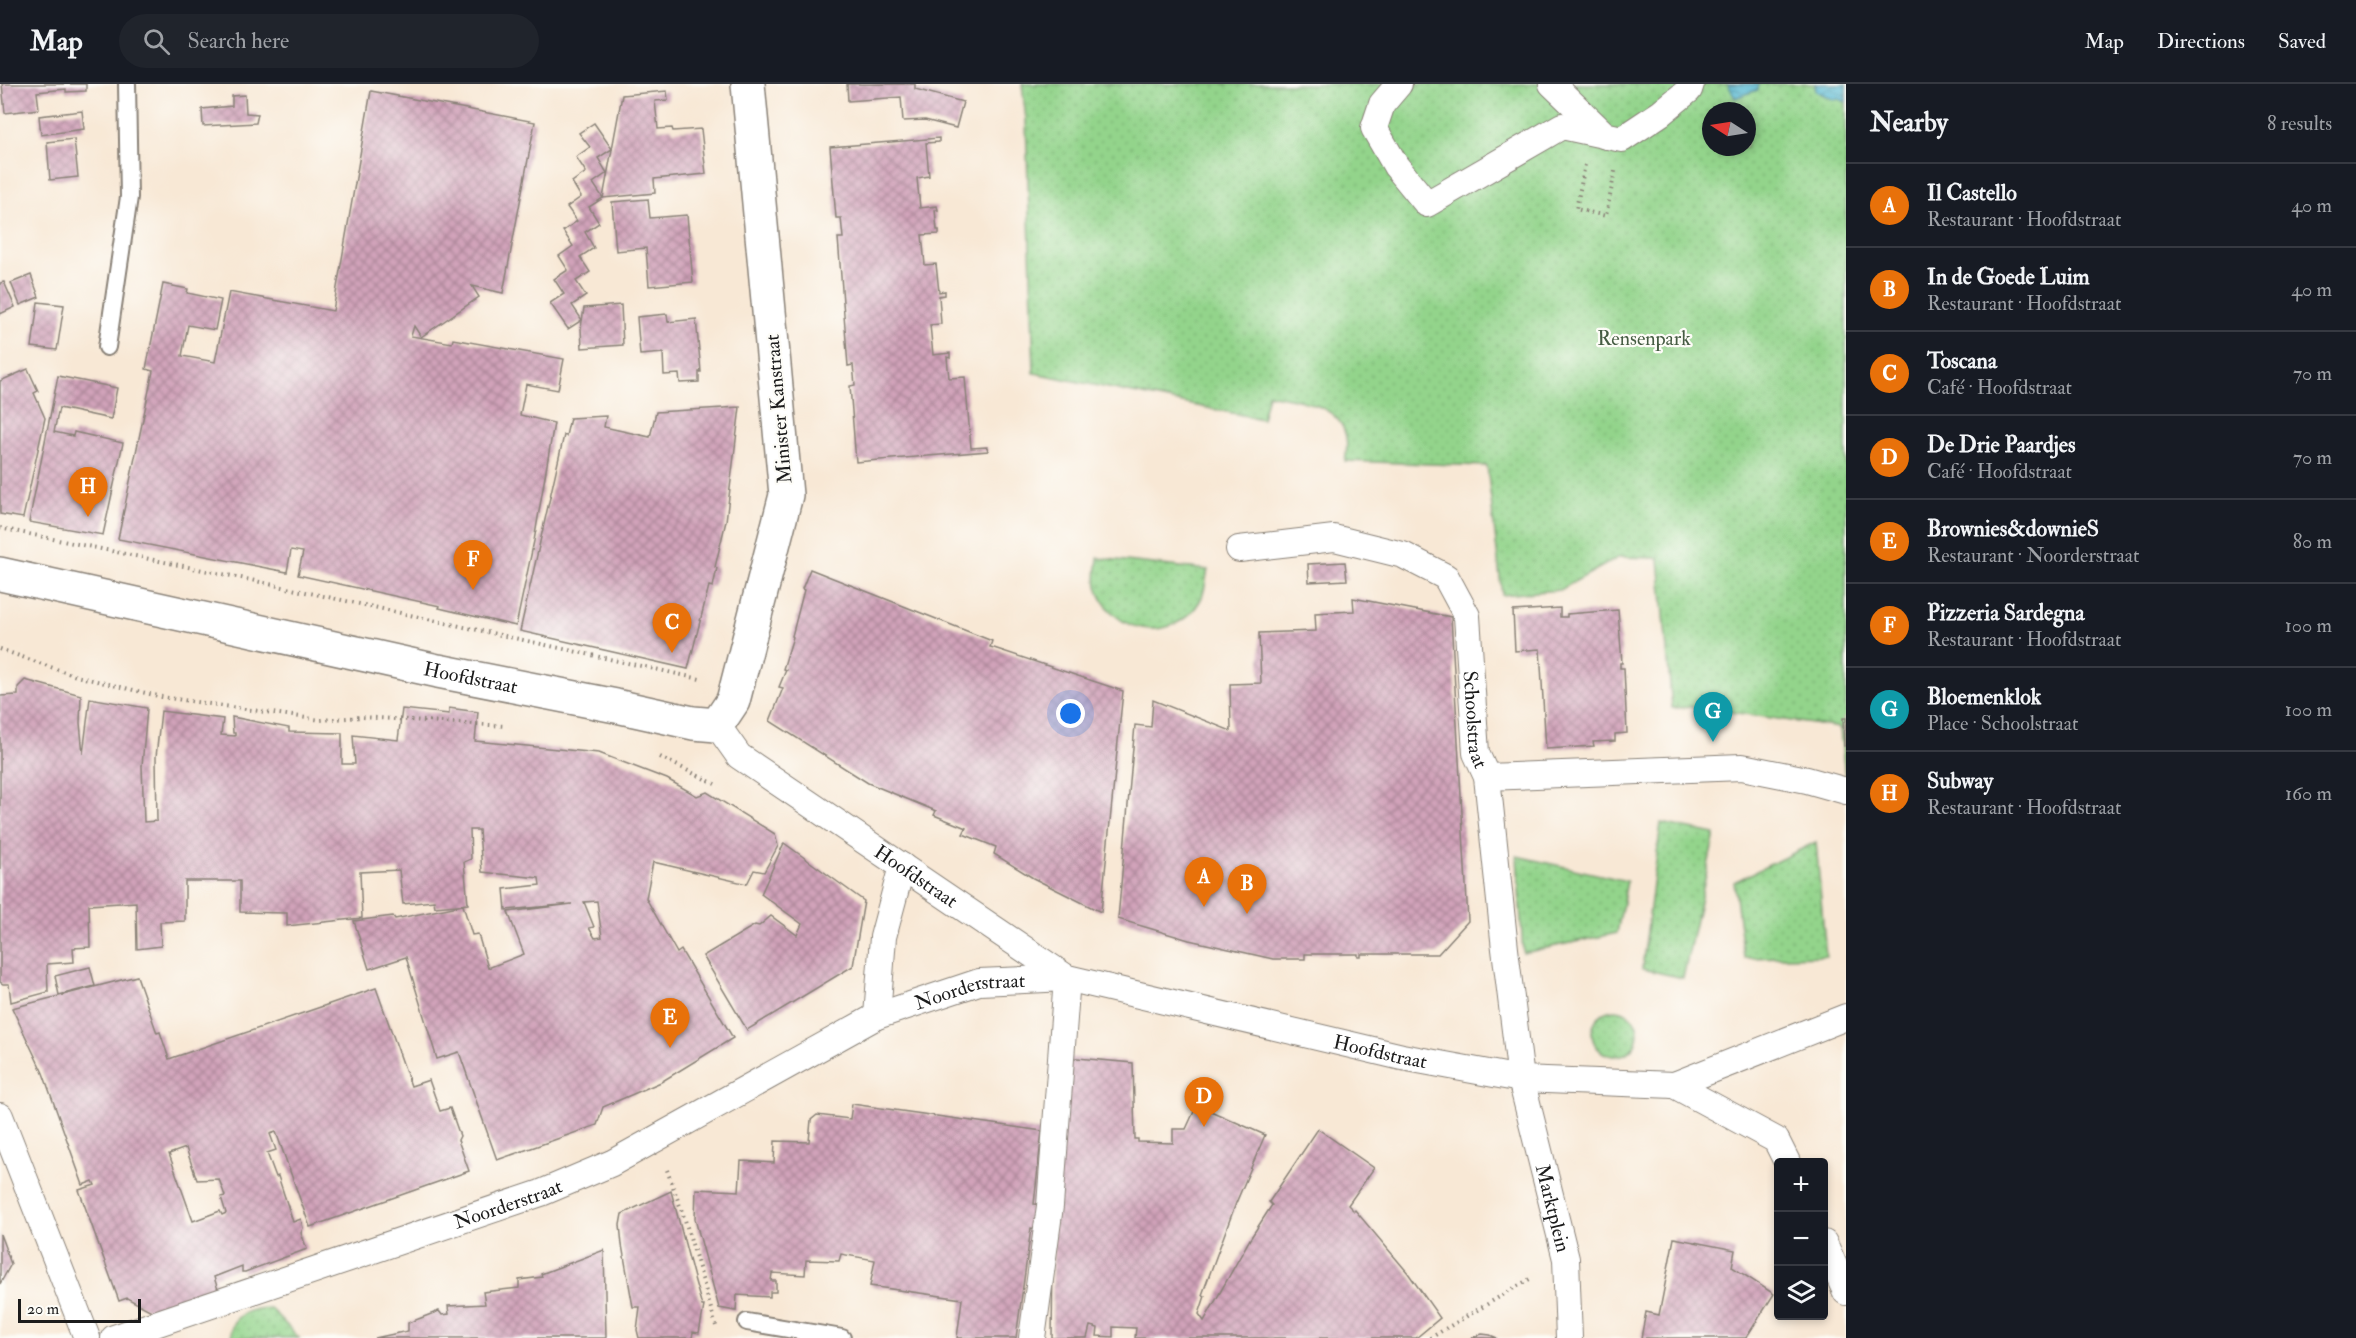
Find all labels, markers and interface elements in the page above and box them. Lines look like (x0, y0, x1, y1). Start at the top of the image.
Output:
search box (119, 14, 539, 68)
text: Map (30, 24, 83, 59)
icon: search (140, 25, 173, 58)
text: Search here (188, 27, 289, 55)
text: Map (2084, 28, 2124, 55)
text: Directions (2157, 28, 2245, 55)
text: Saved (2278, 28, 2326, 55)
north arrow (1702, 102, 1756, 156)
text: Nearby (1870, 107, 1948, 139)
text: 8 results (2267, 111, 2332, 136)
text: Il Castello (1927, 179, 2017, 207)
text: A (1883, 193, 1896, 218)
text: 40 m (2291, 193, 2332, 218)
text: Restaurant · Hoofdstraat (1927, 207, 2121, 232)
text: In de Goede Luim (1927, 263, 2090, 291)
text: B (1883, 277, 1896, 302)
text: 40 m (2291, 277, 2332, 302)
text: Restaurant · Hoofdstraat (1927, 291, 2121, 316)
park label: Rensenpark (1597, 326, 1691, 352)
street label: Minister Kanstraat (759, 333, 797, 485)
text: Toscana (1927, 347, 1997, 375)
text: C (1882, 361, 1897, 386)
text: 70 m (2293, 361, 2332, 386)
text: Café · Hoofdstraat (1927, 375, 2072, 400)
text: De Drie Paardjes (1927, 431, 2076, 459)
text: D (1881, 445, 1898, 470)
text: 70 m (2293, 445, 2332, 470)
text: Café · Hoofdstraat (1927, 459, 2072, 484)
pin: H (68, 468, 107, 517)
text: Brownies&downieS (1927, 515, 2099, 543)
text: E (1882, 529, 1897, 554)
text: 80 m (2293, 529, 2332, 554)
pin: F (454, 540, 492, 590)
text: Restaurant · Noorderstraat (1927, 543, 2140, 568)
text: Pizzeria Sardegna (1927, 599, 2084, 627)
pin: C (652, 604, 692, 653)
text: F (1883, 613, 1896, 638)
text: 100 m (2285, 613, 2332, 638)
text: Restaurant · Hoofdstraat (1927, 627, 2121, 652)
street label: Hoofdstraat (421, 656, 520, 699)
street label: Schoolstraat (1458, 670, 1493, 773)
text: Bloemenklok (1927, 683, 2041, 711)
pin: G (1694, 692, 1732, 742)
text: G (1881, 697, 1898, 722)
text: 100 m (2285, 697, 2332, 722)
your location (1056, 699, 1085, 728)
text: Place · Schoolstraat (1927, 711, 2079, 736)
text: Subway (1927, 767, 1993, 795)
text: H (1881, 781, 1898, 806)
text: 160 m (2285, 781, 2332, 806)
text: Restaurant · Hoofdstraat (1927, 795, 2121, 820)
street label: Hoofdstraat (869, 839, 963, 914)
pin: A (1184, 858, 1224, 907)
pin: B (1228, 864, 1266, 914)
street label: Noorderstraat (911, 968, 1026, 1016)
pin: E (650, 998, 690, 1048)
street label: Hoofdstraat (1331, 1029, 1430, 1074)
pin: D (1184, 1078, 1224, 1127)
map controls (1774, 1158, 1828, 1320)
button: + (1774, 1158, 1828, 1212)
street label: Marktplein (1530, 1162, 1576, 1255)
street label: Noorderstraat (450, 1173, 567, 1235)
button: − (1774, 1212, 1828, 1266)
button: layers (1774, 1266, 1828, 1320)
scale bar (18, 1296, 141, 1324)
text: 20 m (27, 1299, 59, 1319)

